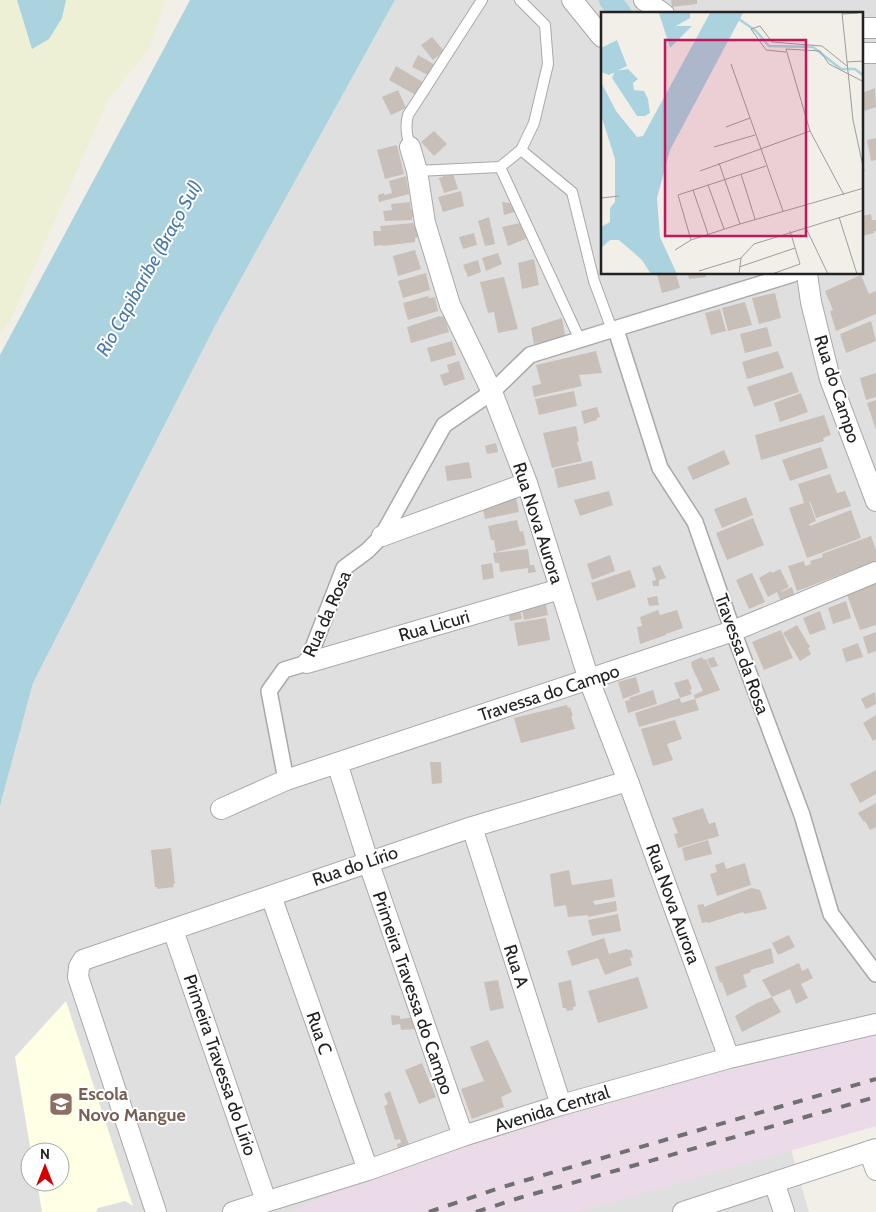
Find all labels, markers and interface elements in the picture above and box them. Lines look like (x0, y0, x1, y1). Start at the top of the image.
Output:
inset map (601, 12, 864, 275)
water label: Rio Capibaribe (Braço Sul) (91, 176, 207, 360)
street label: Rua do Campo (809, 332, 865, 446)
street label: Rua Nova Aurora (508, 460, 568, 587)
street label: Rua da Rosa (298, 567, 356, 660)
street label: Travessa da Rosa (710, 591, 774, 718)
street label: Rua Licuri (396, 605, 472, 647)
street label: Travessa do Campo (476, 660, 622, 726)
street label: Rua do Lírio (309, 841, 401, 891)
street label: Rua Nova Aurora (641, 841, 705, 967)
street label: Primeira Travessa do Campo (368, 888, 458, 1098)
street label: Rua A (499, 942, 533, 990)
street label: Primeira Travessa do Lírio (179, 971, 261, 1159)
street label: Rua C (301, 1009, 337, 1057)
street label: Avenida Central (492, 1081, 613, 1137)
place label: Escola Novo Mangue (78, 1083, 186, 1126)
school or university icon: Escola Novo Mangue (48, 1091, 74, 1117)
north arrow (20, 1142, 70, 1192)
text: N (40, 1145, 50, 1163)

